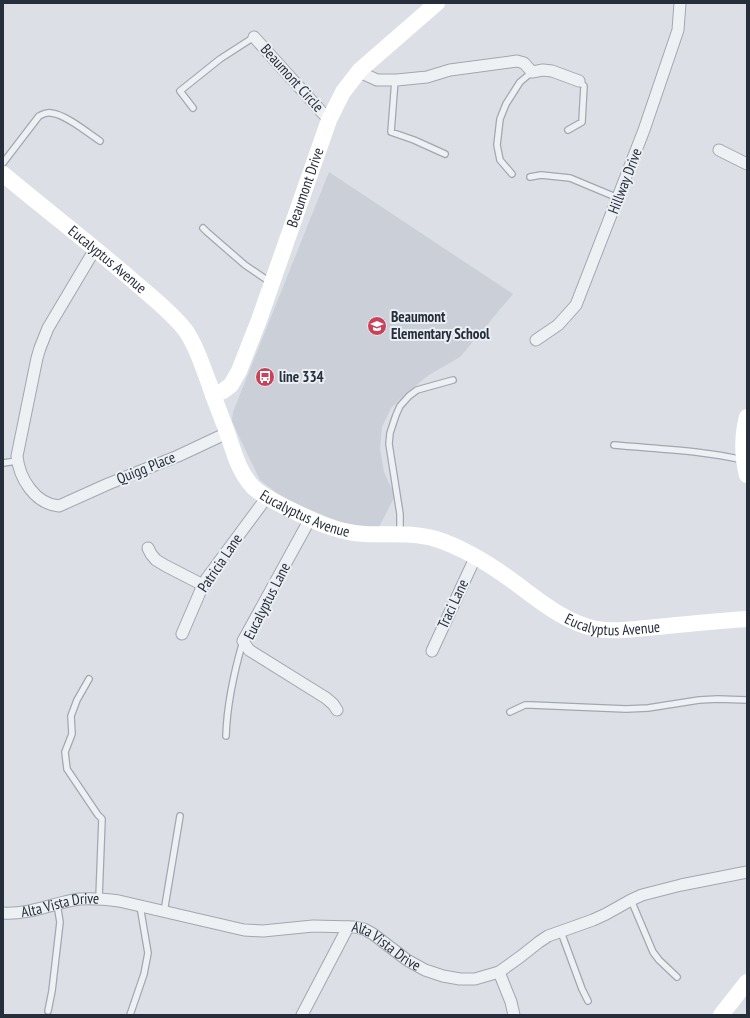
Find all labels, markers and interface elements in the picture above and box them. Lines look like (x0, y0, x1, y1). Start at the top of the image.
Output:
street label: Beaumont Circle (257, 40, 328, 116)
street label: Beaumont Drive (282, 145, 328, 230)
street label: Hillway Drive (603, 145, 646, 216)
street label: Eucalyptus Avenue (65, 221, 151, 297)
place label: Beaumont Elementary School (391, 307, 490, 343)
school or university icon: Beaumont Elementary School (366, 315, 388, 337)
bus stop icon: line 334 (254, 366, 276, 388)
place label: line 334 (279, 367, 324, 386)
street label: Quigg Place (114, 447, 178, 488)
street label: Eucalyptus Avenue (257, 485, 352, 541)
street label: Patricia Lane (193, 530, 246, 596)
street label: Eucalyptus Lane (239, 559, 294, 642)
street label: Traci Lane (433, 576, 472, 631)
street label: Eucalyptus Avenue (562, 609, 661, 639)
street label: Alta Vista Drive (20, 889, 100, 921)
street label: Alta Vista Drive (350, 917, 424, 975)

